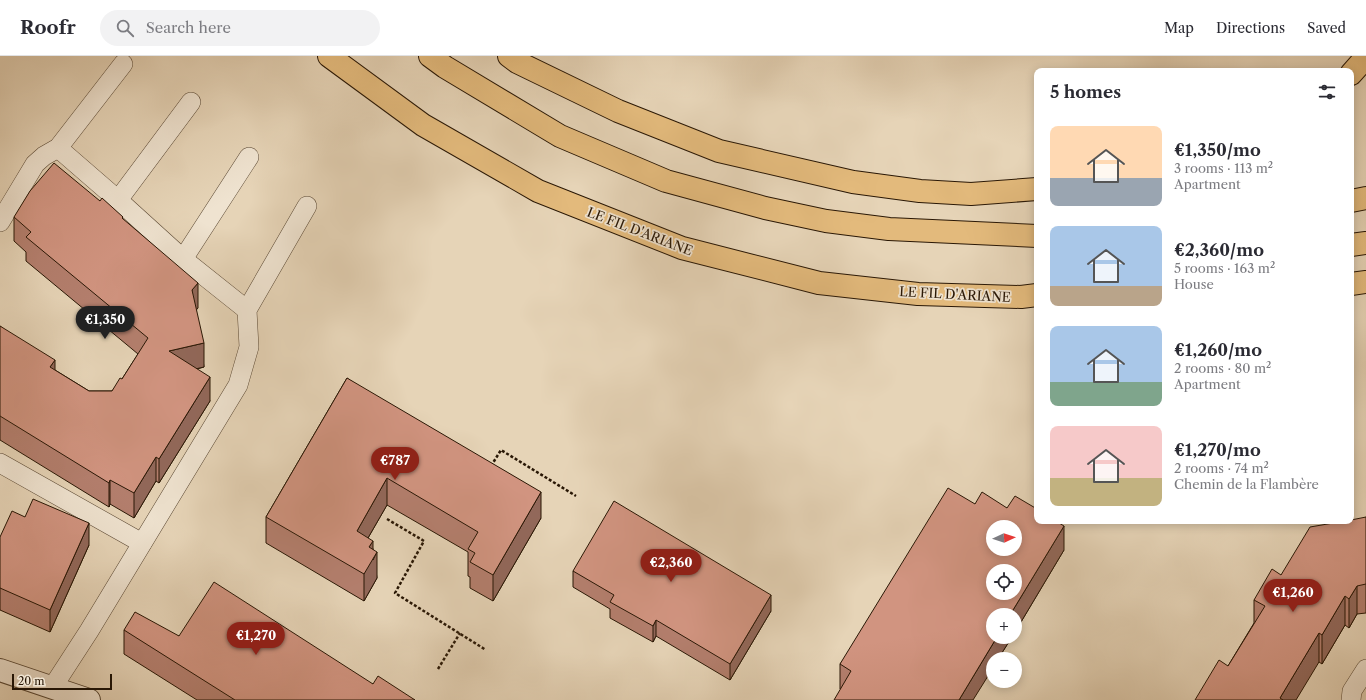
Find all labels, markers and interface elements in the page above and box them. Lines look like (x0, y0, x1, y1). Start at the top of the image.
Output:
search box (100, 10, 380, 46)
text: Roofr (20, 16, 76, 39)
icon: search (114, 17, 136, 39)
text: Search here (146, 18, 231, 37)
text: Map (1164, 19, 1194, 37)
text: Directions (1216, 19, 1285, 37)
text: Saved (1307, 19, 1346, 37)
icon: filters (1316, 81, 1338, 103)
text: 5 homes (1050, 82, 1121, 102)
text: €1,350/mo (1174, 140, 1261, 160)
icon: home (1082, 142, 1130, 190)
text: 3 rooms · 113 m² (1174, 160, 1273, 176)
text: Apartment (1174, 176, 1241, 192)
street label: LE FIL D'ARIANE (585, 203, 695, 259)
text: €2,360/mo (1174, 240, 1264, 260)
icon: home (1082, 242, 1130, 290)
text: 5 rooms · 163 m² (1174, 260, 1275, 276)
text: House (1174, 276, 1214, 292)
street label: LE FIL D'ARIANE (899, 283, 1011, 305)
pin: €1,350 (72, 306, 138, 340)
text: €1,350 (85, 311, 125, 327)
text: €1,260/mo (1174, 340, 1262, 360)
icon: home (1082, 342, 1130, 390)
text: 2 rooms · 80 m² (1174, 360, 1271, 376)
text: Apartment (1174, 376, 1241, 392)
text: €1,270/mo (1174, 440, 1261, 460)
icon: home (1082, 442, 1130, 490)
pin: €787 (371, 447, 419, 481)
text: €787 (380, 452, 410, 468)
text: 2 rooms · 74 m² (1174, 460, 1269, 476)
text: Chemin de la Flambère (1174, 476, 1319, 492)
north arrow (986, 520, 1022, 556)
map controls (986, 520, 1022, 688)
pin: €2,360 (638, 549, 704, 583)
text: €2,360 (650, 554, 692, 570)
button: locate (986, 564, 1022, 600)
pin: €1,260 (1260, 579, 1326, 613)
text: €1,260 (1272, 584, 1314, 600)
button: + (986, 608, 1022, 644)
pin: €1,270 (223, 622, 289, 656)
text: €1,270 (236, 627, 276, 643)
button: − (986, 652, 1022, 688)
scale bar (12, 672, 112, 691)
text: 20 m (18, 674, 44, 688)

